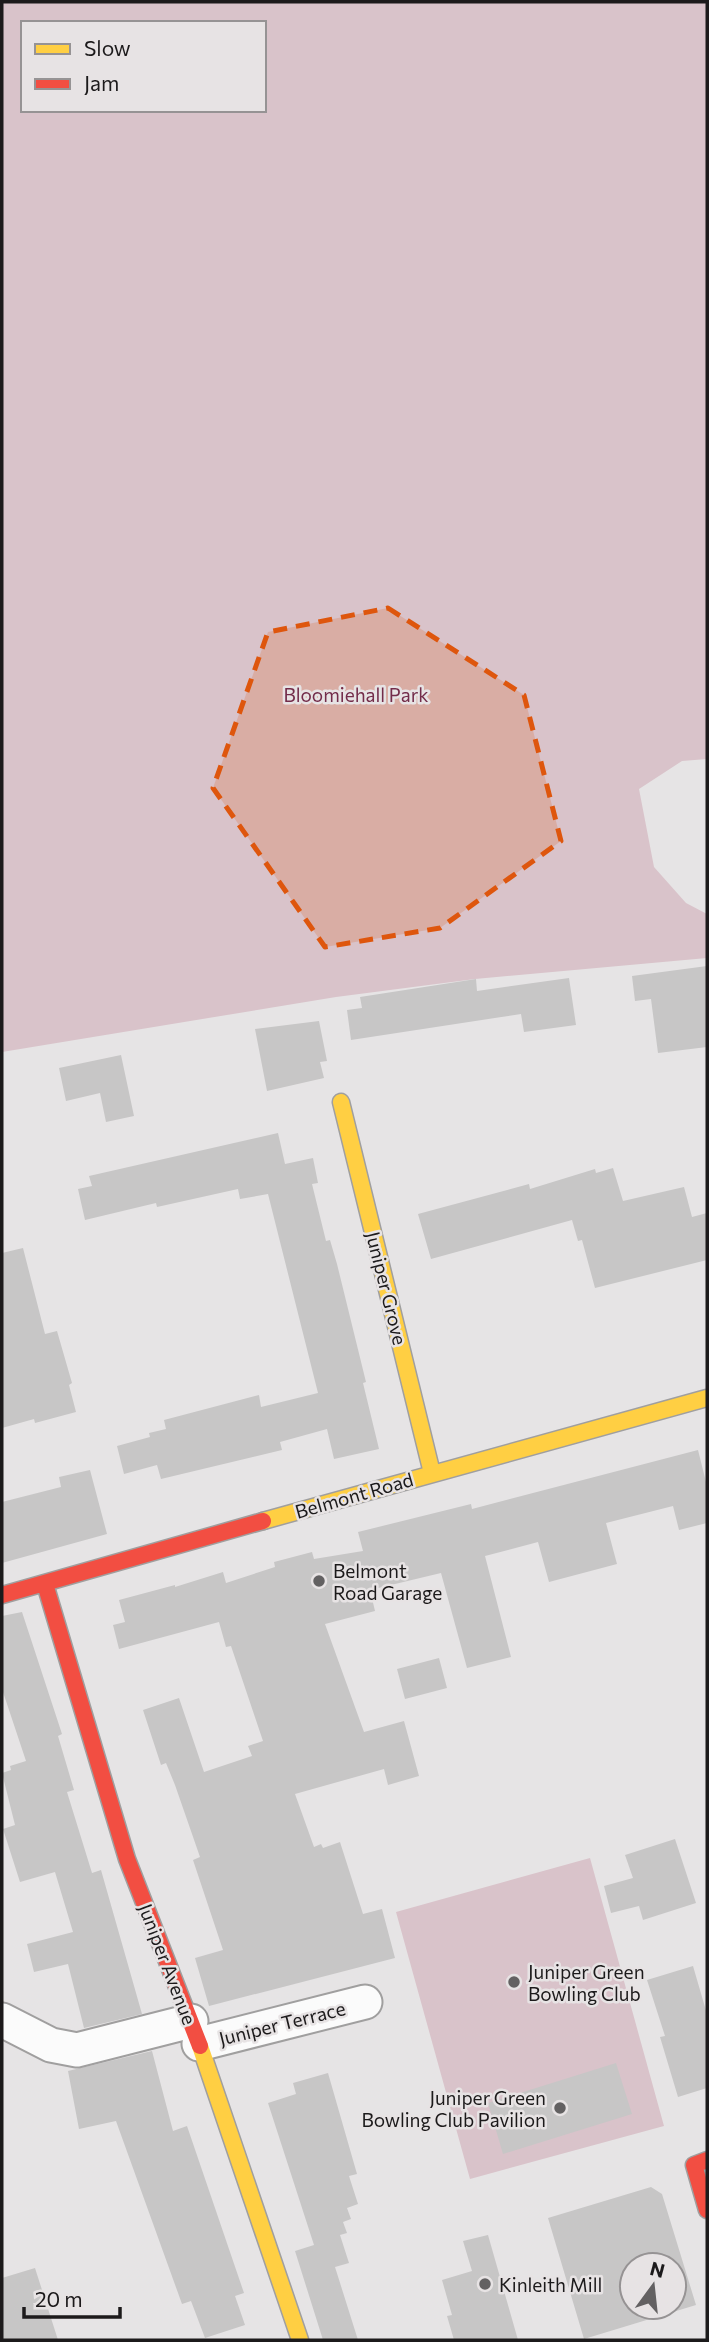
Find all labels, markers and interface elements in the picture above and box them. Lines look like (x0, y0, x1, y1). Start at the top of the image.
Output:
legend (21, 21, 266, 112)
text: Slow (84, 35, 131, 60)
text: Jam (84, 70, 119, 95)
park label: Bloomiehall Park (283, 683, 429, 706)
street label: Juniper Grove (362, 1229, 412, 1347)
street label: Belmont Road (292, 1467, 416, 1523)
place label: Belmont Road Garage (333, 1559, 442, 1604)
marker: Belmont Road Garage (311, 1573, 327, 1589)
street label: Juniper Avenue (134, 1900, 202, 2028)
place label: Juniper Green Bowling Club (528, 1960, 645, 2005)
marker: Juniper Green Bowling Club (506, 1974, 522, 1990)
street label: Juniper Terrace (216, 1996, 348, 2050)
place label: Juniper Green Bowling Club Pavilion (361, 2086, 546, 2131)
marker: Juniper Green Bowling Club Pavilion (552, 2100, 568, 2116)
north arrow (618, 2251, 688, 2321)
text: N (648, 2256, 667, 2282)
place label: Kinleith Mill (499, 2273, 602, 2296)
scale bar (24, 2276, 121, 2320)
marker: Kinleith Mill (477, 2276, 493, 2292)
text: 20 m (35, 2286, 83, 2311)

